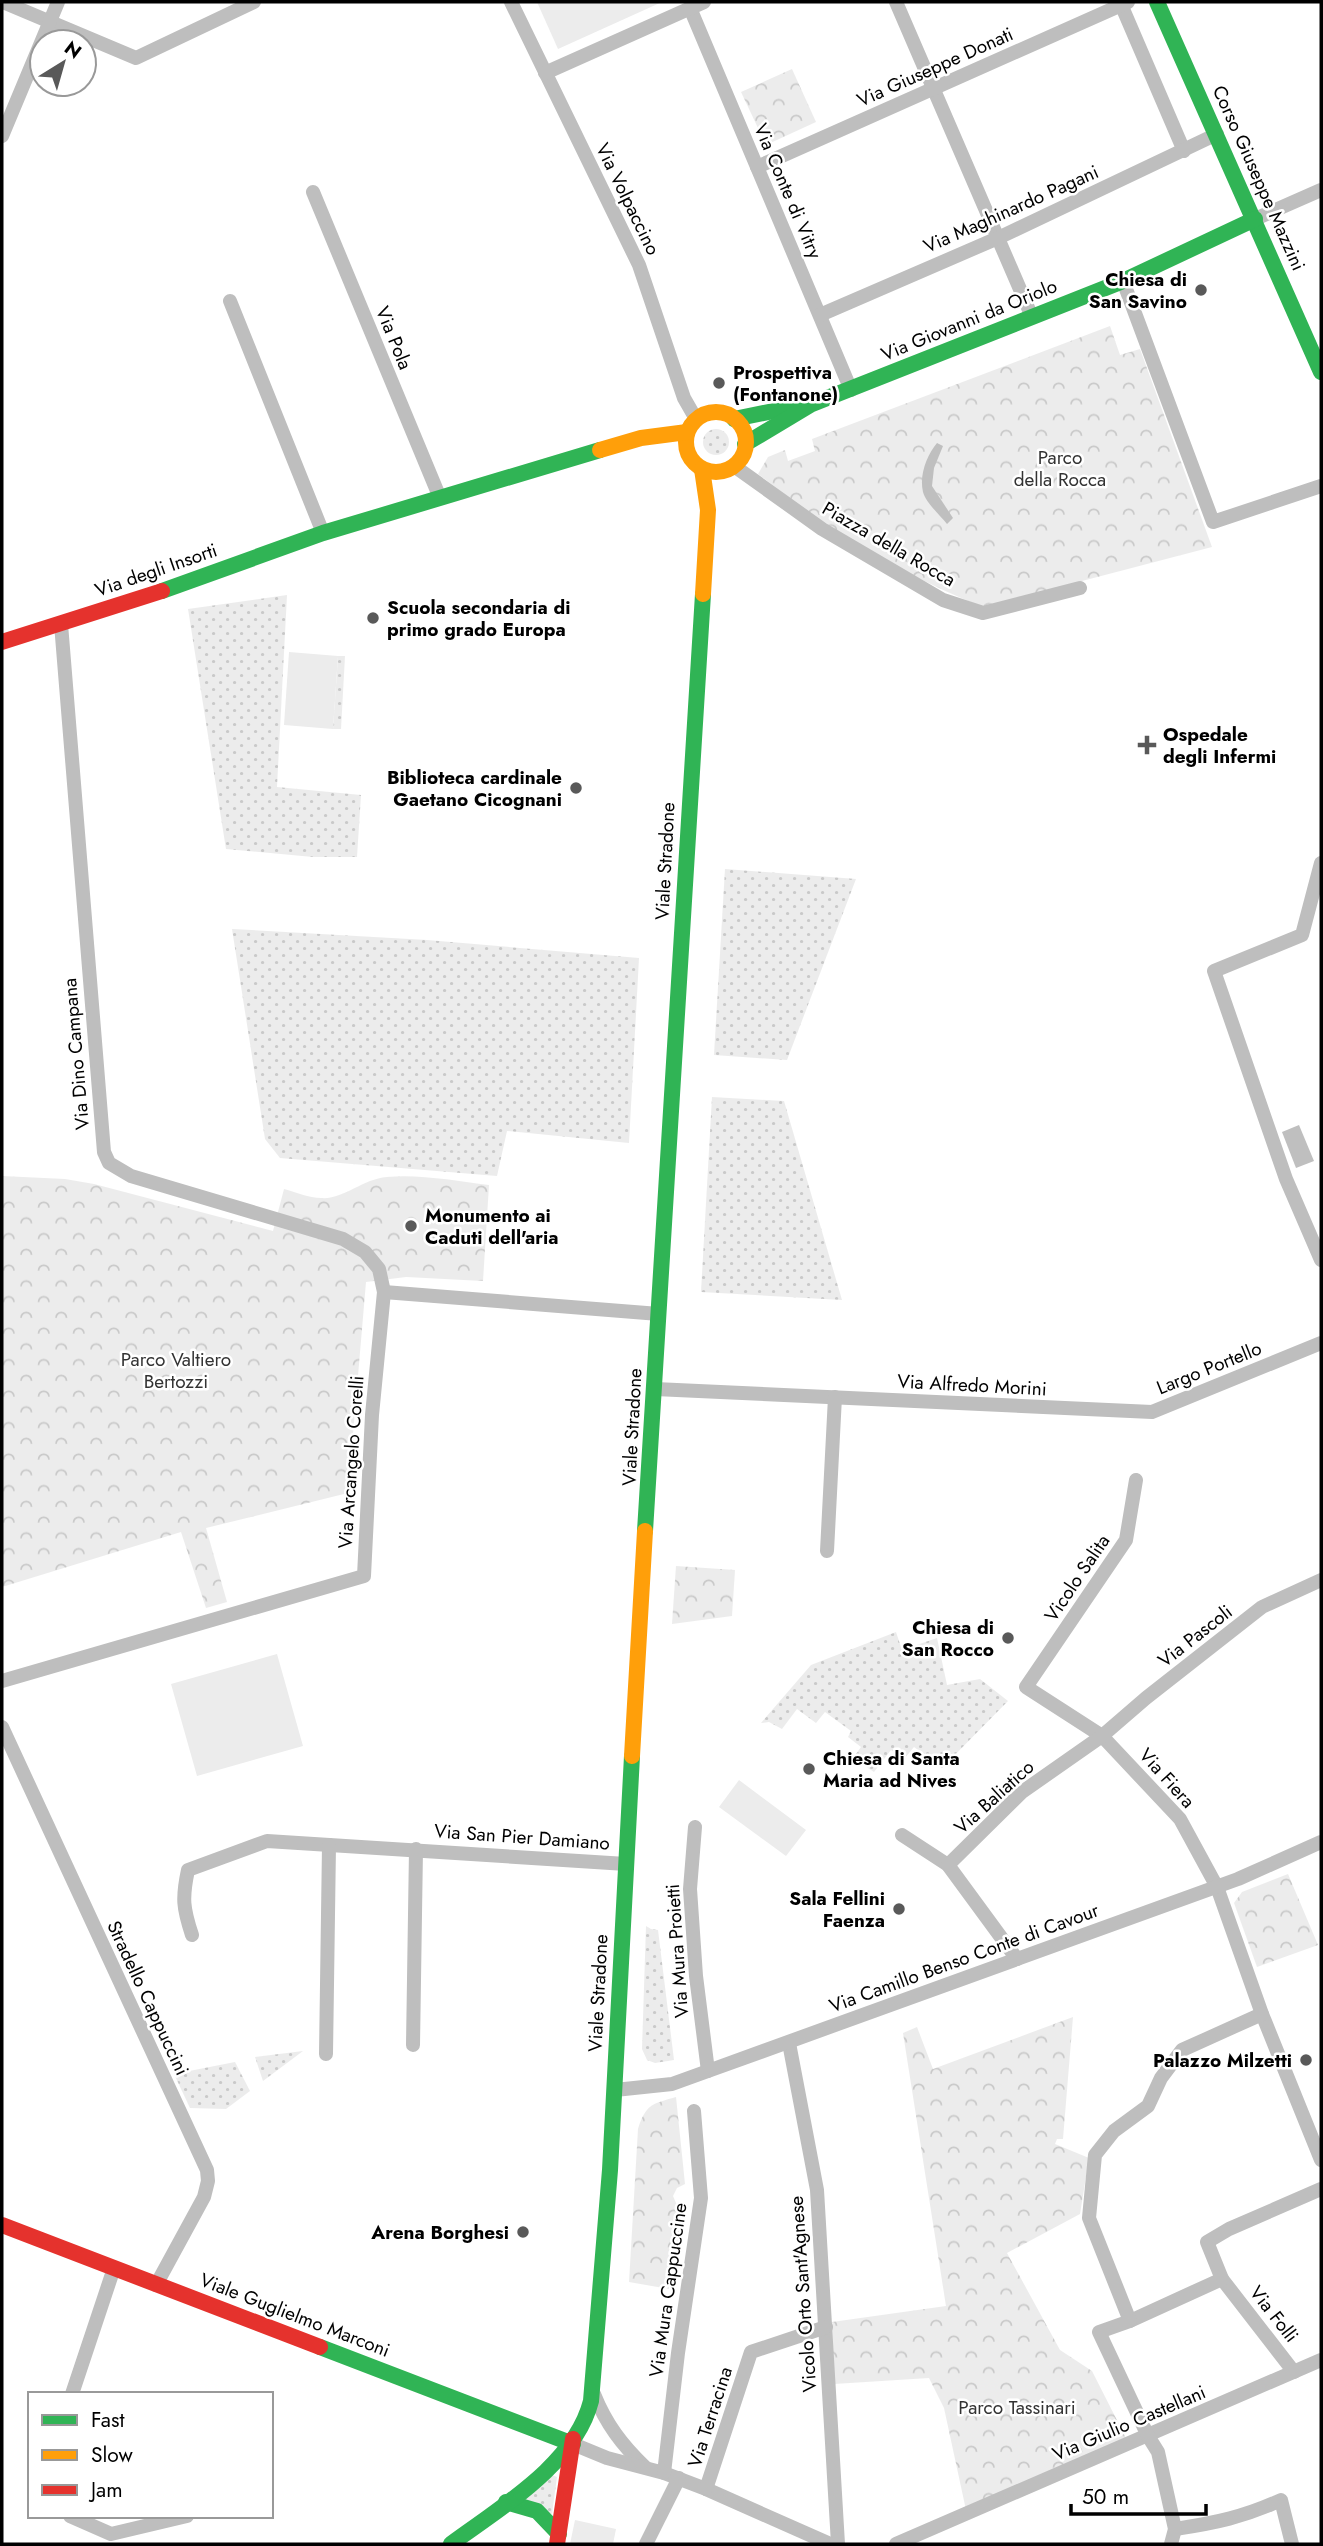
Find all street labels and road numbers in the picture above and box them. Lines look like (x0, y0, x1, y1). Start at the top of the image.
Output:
street label: Via Giuseppe Donati (853, 20, 1017, 114)
street label: Corso Giuseppe Mazzini (1206, 81, 1312, 275)
street label: Via Conte di Vitry (747, 119, 829, 263)
street label: Via Volpaccino (589, 138, 667, 260)
street label: Via Maghinardo Pagani (919, 158, 1103, 260)
street label: Via Giovanni da Oriolo (877, 272, 1061, 368)
street label: Via Pola (369, 302, 419, 374)
street label: Piazza della Rocca (817, 495, 961, 593)
street label: Via degli Insorti (91, 536, 221, 604)
street label: Viale Stradone (648, 801, 682, 921)
street label: Via Dino Campana (56, 977, 96, 1131)
street label: Largo Portello (1152, 1335, 1266, 1401)
street label: Viale Stradone (615, 1367, 649, 1487)
street label: Via Alfredo Morini (897, 1368, 1047, 1402)
street label: Via Arcangelo Corelli (331, 1375, 371, 1549)
street label: Vicolo Salita (1038, 1529, 1116, 1627)
street label: Via Pascoli (1152, 1598, 1238, 1674)
street label: Via Fiera (1133, 1742, 1201, 1814)
street label: Via Baliatico (948, 1754, 1040, 1840)
street label: Via San Pier Damiano (433, 1817, 611, 1857)
street label: Via Mura Proietti (659, 1883, 695, 2019)
street label: Via Camillo Benso Conte di Cavour (825, 1896, 1103, 2019)
street label: Stradello Cappuccini (100, 1916, 196, 2080)
street label: Viale Stradone (581, 1933, 615, 2053)
street label: Vicolo Orto Sant'Agnese (783, 2195, 823, 2393)
street label: Via Mura Cappuccine (642, 2201, 694, 2379)
street label: Viale Guglielmo Marconi (196, 2266, 394, 2364)
street label: Via Folli (1243, 2280, 1305, 2348)
street label: Via Terracina (681, 2363, 739, 2471)
street label: Via Giulio Castellani (1048, 2378, 1210, 2468)

